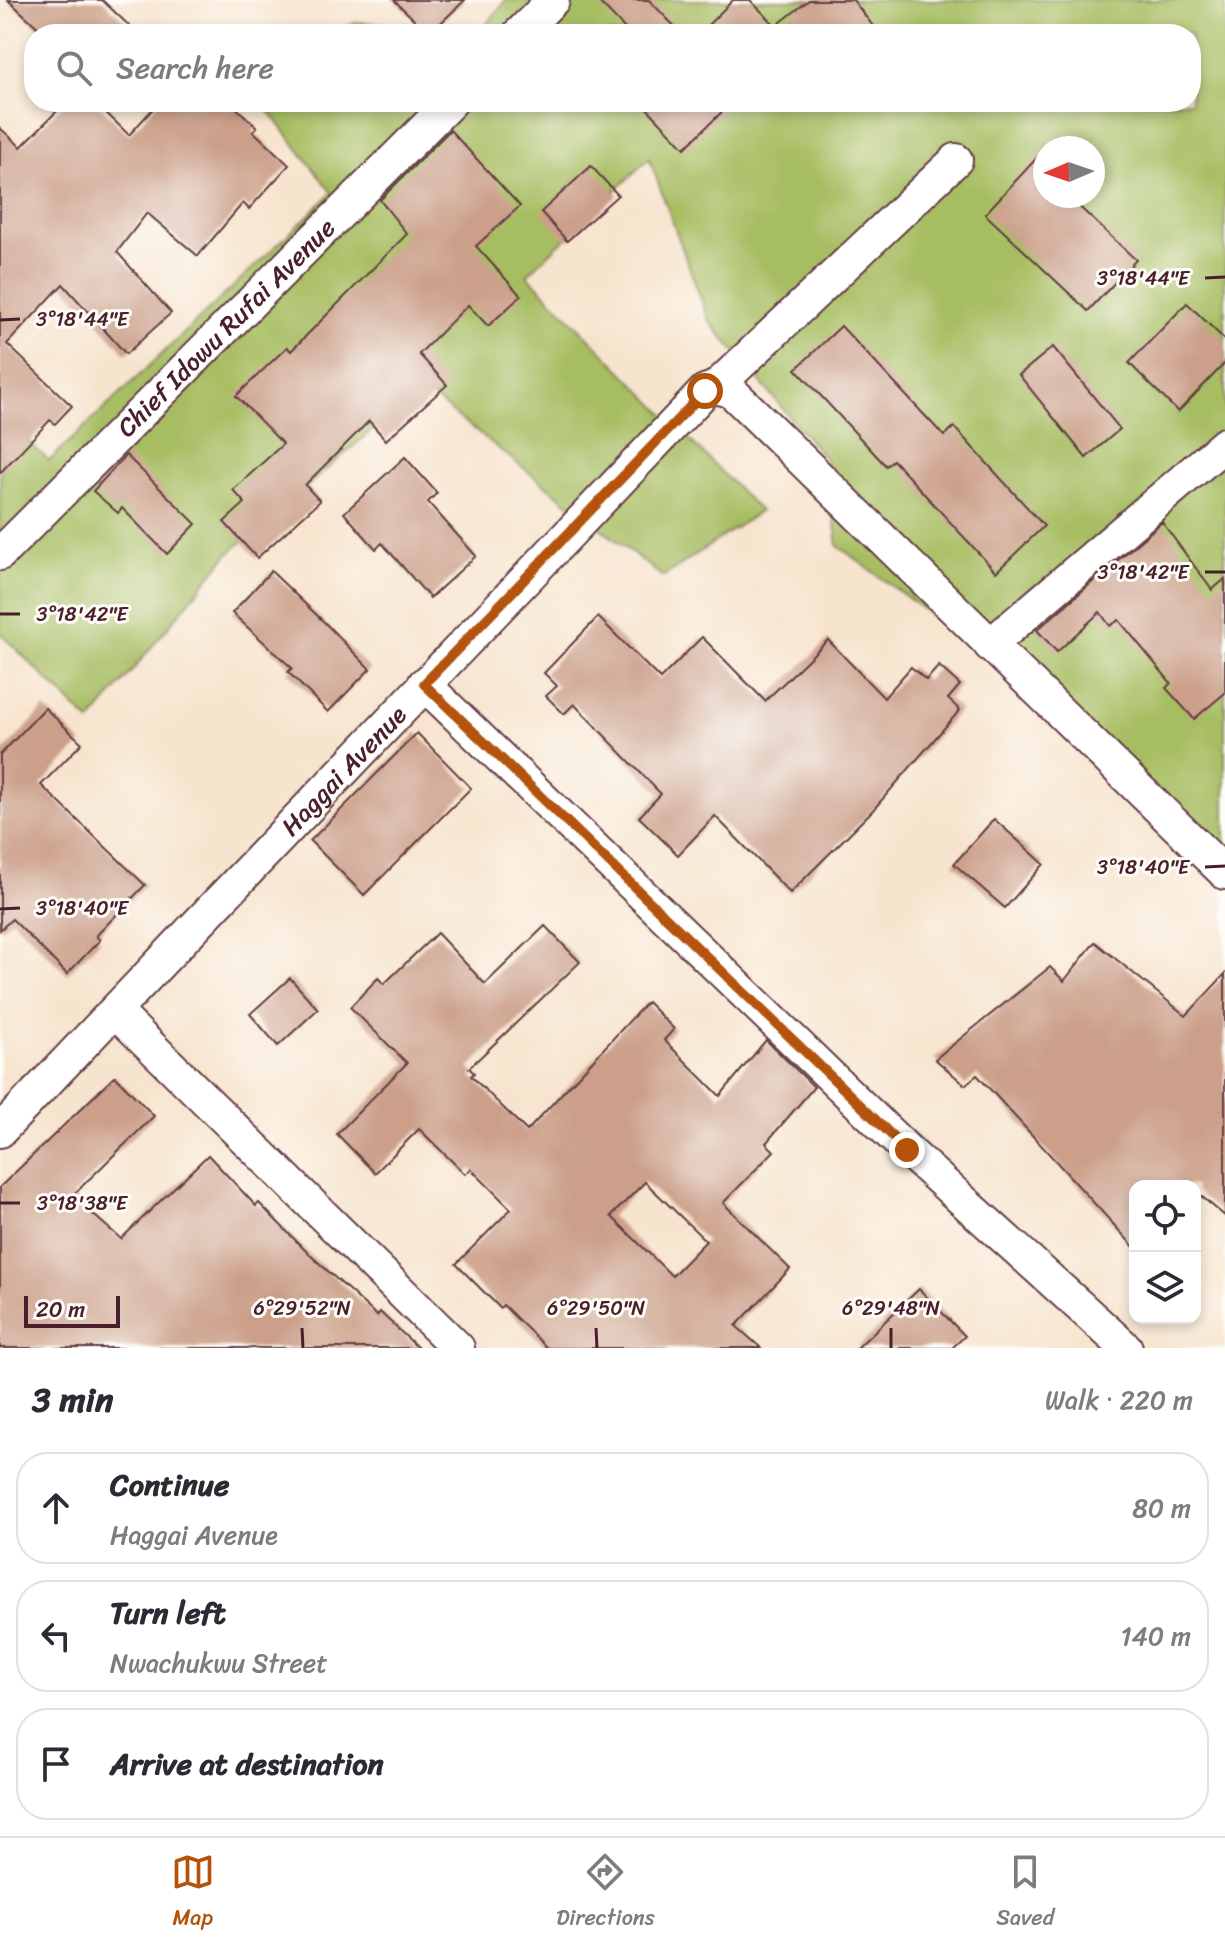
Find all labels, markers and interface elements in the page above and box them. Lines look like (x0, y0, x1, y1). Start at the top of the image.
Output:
search box (24, 24, 1201, 112)
text: Search here (116, 41, 274, 95)
icon: search (52, 46, 96, 90)
north arrow (1033, 136, 1105, 208)
street label: Chief Idowu Rufai Avenue (105, 206, 347, 448)
text: 3°18'44"E (1097, 261, 1191, 296)
text: 3°18'44"E (36, 302, 130, 337)
route start (687, 373, 723, 409)
text: 3°18'42"E (1097, 555, 1190, 590)
text: 3°18'42"E (36, 597, 129, 632)
street label: Haggai Avenue (269, 693, 418, 847)
text: 3°18'40"E (1097, 850, 1191, 885)
text: 3°18'40"E (36, 891, 130, 926)
route end (889, 1132, 925, 1168)
map controls (1129, 1180, 1201, 1324)
button: locate (1129, 1180, 1201, 1252)
text: 3°18'38"E (37, 1186, 129, 1221)
button: layers (1129, 1252, 1201, 1324)
text: 20 m (36, 1290, 85, 1329)
text: 6°29'52"N (253, 1291, 351, 1326)
text: 6°29'50"N (547, 1291, 645, 1326)
text: 6°29'48"N (842, 1291, 940, 1326)
scale bar (24, 1292, 120, 1328)
text: 3 min (32, 1370, 113, 1430)
text: Walk · 220 m (1045, 1377, 1193, 1423)
text: Continue (110, 1458, 229, 1512)
text: 80 m (1132, 1485, 1191, 1531)
icon: ahead (34, 1486, 78, 1530)
text: Haggai Avenue (110, 1512, 278, 1558)
text: Turn left (110, 1586, 226, 1640)
text: 140 m (1120, 1613, 1191, 1659)
icon: left (34, 1614, 78, 1658)
text: Nwachukwu Street (110, 1640, 328, 1686)
text: Arrive at destination (110, 1737, 384, 1791)
icon: arrive (34, 1742, 78, 1786)
tab: Map (171, 1850, 215, 1937)
tab: Directions (556, 1850, 655, 1937)
tab: Saved (996, 1850, 1054, 1937)

